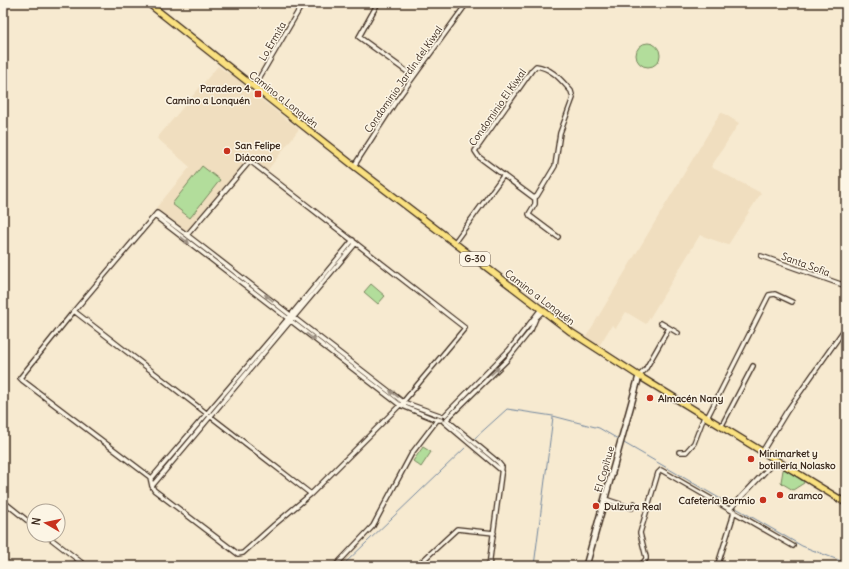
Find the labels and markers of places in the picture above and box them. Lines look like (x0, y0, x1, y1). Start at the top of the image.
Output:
place label: Paradero 4 Camino a Lonquén (166, 82, 250, 107)
marker: Paradero 4 Camino a Lonquén (253, 89, 263, 99)
place label: San Felipe Diácono (235, 139, 281, 164)
marker: San Felipe Diácono (222, 146, 232, 156)
place label: Almacén Nany (658, 392, 724, 405)
marker: Almacén Nany (645, 393, 655, 403)
place label: Minimarket y botillería Nolasko (759, 447, 836, 472)
marker: Minimarket y botillería Nolasko (746, 454, 756, 464)
place label: aramco (788, 489, 823, 502)
marker: aramco (775, 490, 785, 500)
place label: Cafetería Bormio (678, 494, 755, 507)
marker: Cafetería Bormio (758, 495, 768, 505)
place label: Dulzura Real (604, 500, 661, 513)
marker: Dulzura Real (591, 501, 601, 511)

